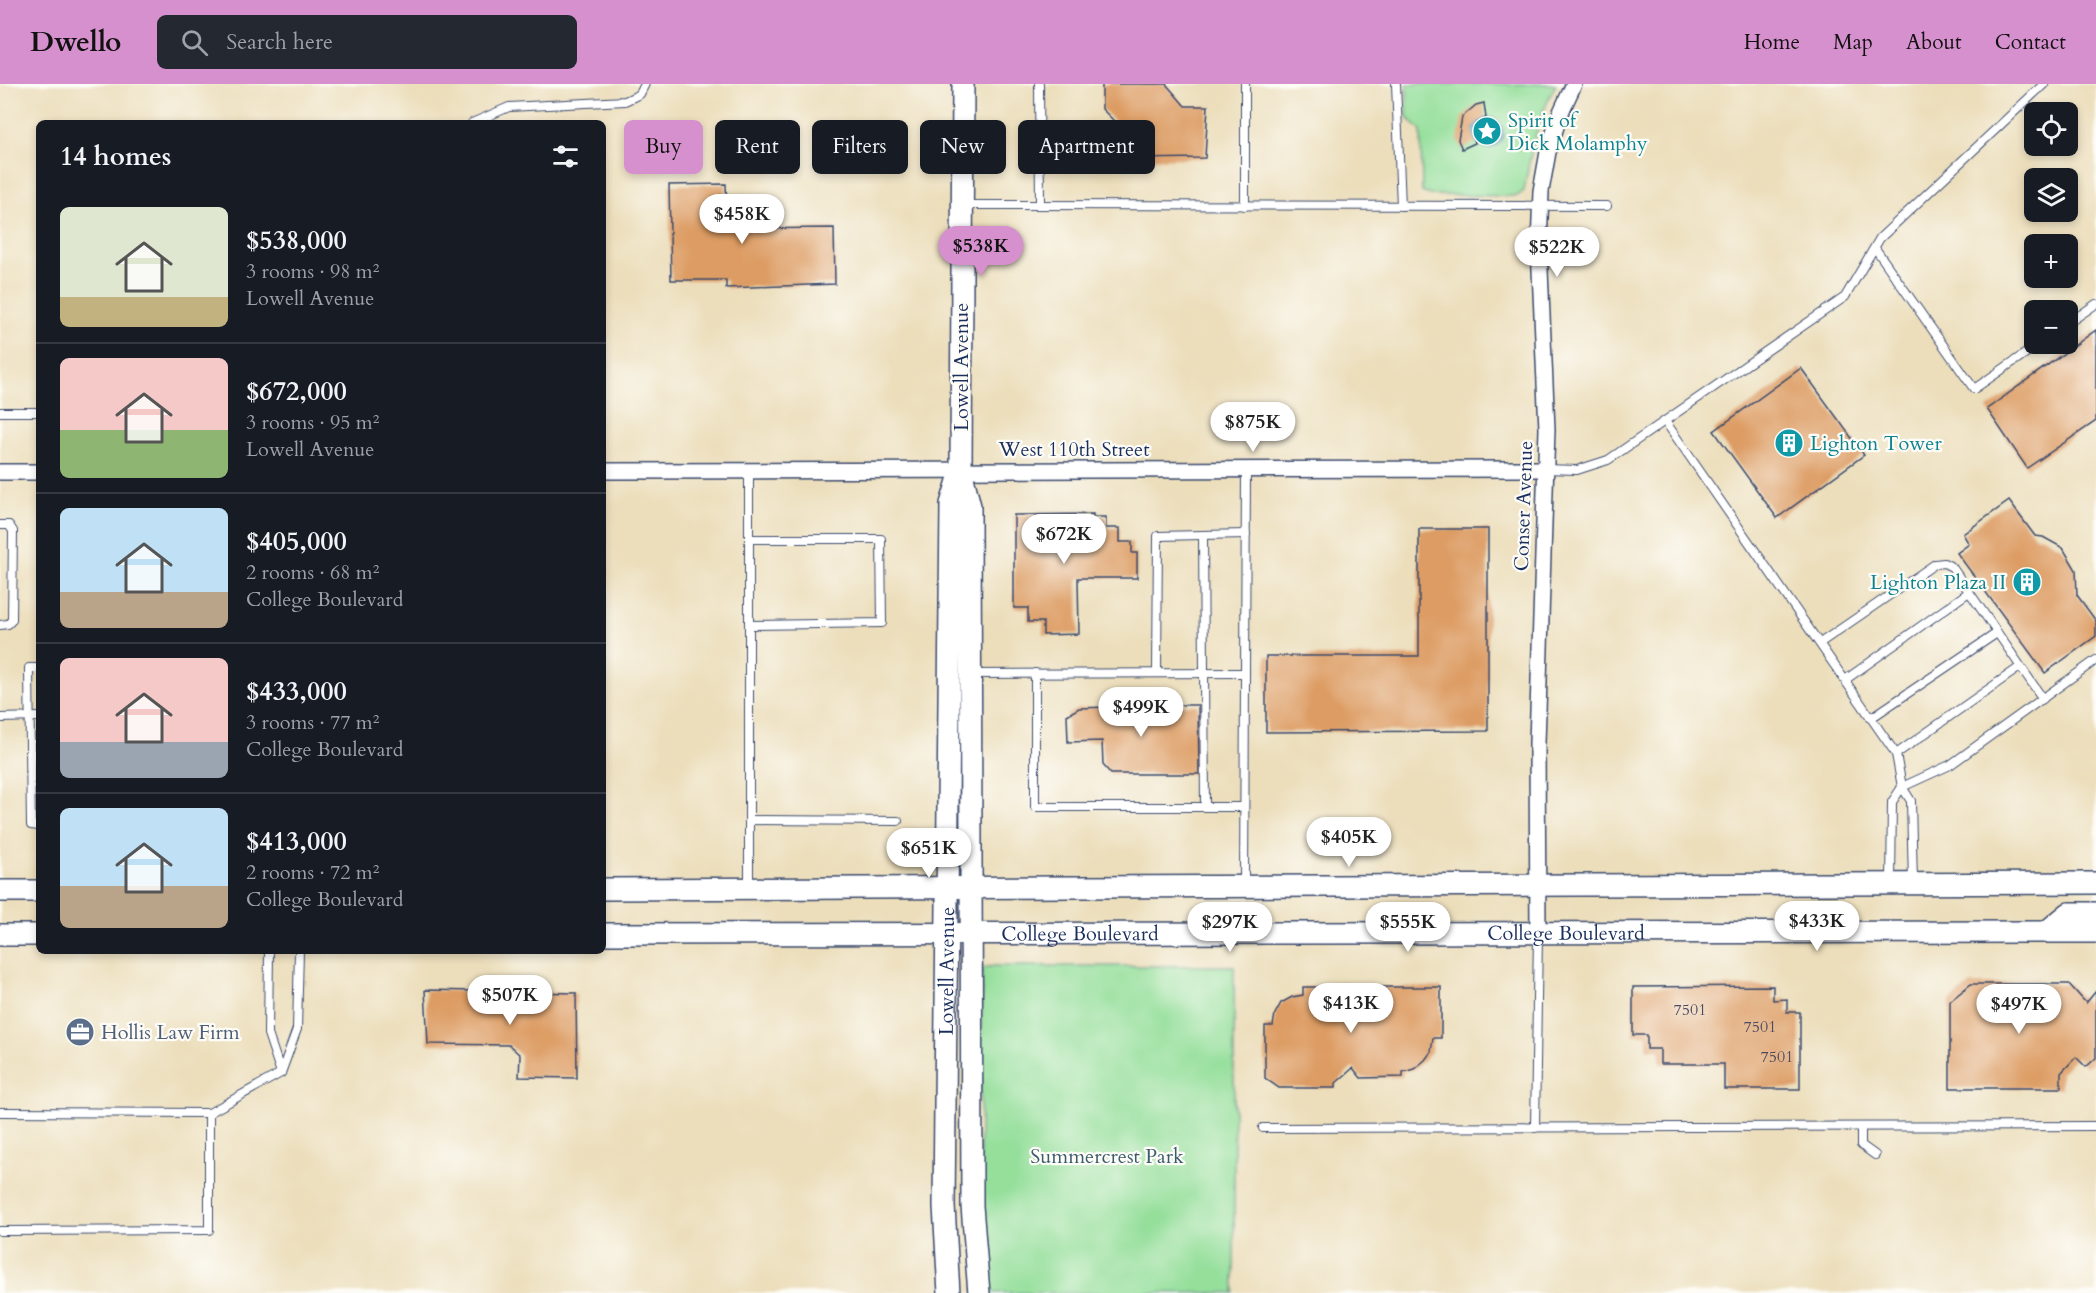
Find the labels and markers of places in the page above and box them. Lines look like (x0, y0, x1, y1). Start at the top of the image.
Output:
place label: Spirit of Dick Molamphy (1508, 107, 1648, 157)
place icon: Spirit of Dick Molamphy (1471, 115, 1503, 147)
pin: $458K (700, 194, 784, 245)
pin: $538K (939, 226, 1023, 277)
pin: $522K (1515, 227, 1599, 278)
pin: $875K (1211, 402, 1295, 453)
building icon: Lighton Tower (1773, 427, 1805, 459)
place label: Lighton Tower (1810, 430, 1942, 457)
pin: $672K (1022, 514, 1106, 565)
building icon: Lighton Plaza II (2011, 566, 2043, 598)
place label: Lighton Plaza II (1870, 569, 2006, 596)
pin: $499K (1099, 687, 1183, 738)
pin: $405K (1307, 817, 1391, 868)
pin: $651K (887, 828, 971, 879)
pin: $433K (1775, 901, 1859, 952)
pin: $297K (1188, 902, 1272, 953)
pin: $555K (1366, 902, 1450, 953)
pin: $507K (468, 975, 552, 1026)
pin: $413K (1309, 983, 1393, 1034)
pin: $497K (1977, 984, 2061, 1035)
office icon: Hollis Law Firm (64, 1016, 96, 1048)
place label: Hollis Law Firm (101, 1019, 240, 1046)

